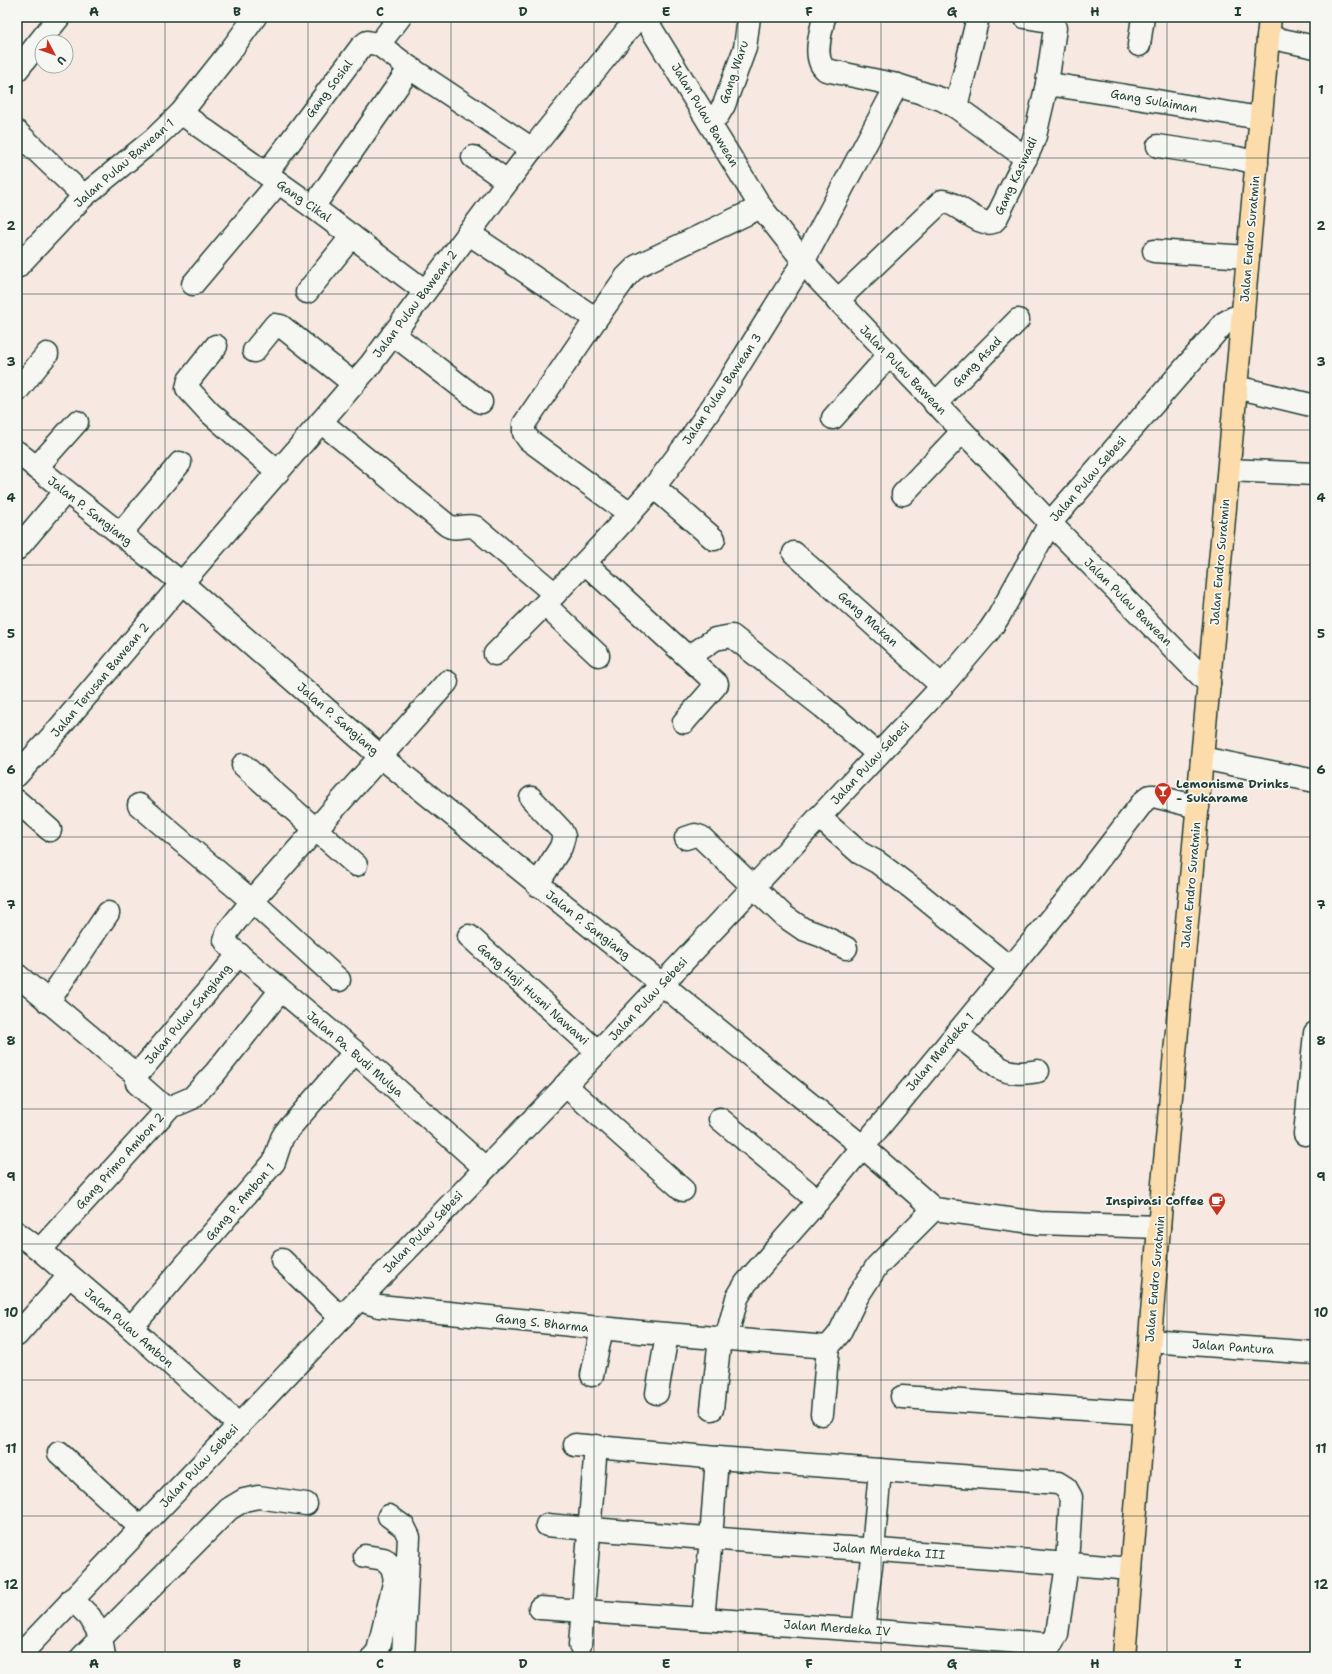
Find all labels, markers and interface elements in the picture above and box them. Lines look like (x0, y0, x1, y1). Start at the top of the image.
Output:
text: A (89, 3, 99, 20)
text: B (233, 3, 241, 20)
text: C (376, 3, 384, 20)
text: D (518, 3, 528, 20)
text: E (662, 3, 671, 20)
text: F (805, 3, 813, 20)
text: G (947, 3, 958, 20)
text: H (1090, 3, 1100, 20)
text: I (1234, 3, 1242, 20)
north arrow (34, 34, 74, 74)
street label: Gang Waru (716, 38, 752, 106)
text: U (53, 52, 69, 68)
street label: Gang Sosial (302, 56, 356, 121)
street label: Jalan Pulau Bawean (668, 60, 742, 170)
text: 1 (8, 81, 14, 98)
text: 1 (1318, 81, 1324, 98)
street label: Gang Sulaiman (1109, 85, 1199, 117)
street label: Jalan Pulau Bawean 1 (71, 115, 177, 211)
street label: Gang Kaswadi (991, 134, 1041, 218)
street label: Jalan Endro Suratmin (1237, 175, 1263, 303)
street label: Gang Cikal (273, 176, 335, 226)
text: 2 (6, 217, 16, 234)
text: 2 (1316, 217, 1326, 234)
street label: Jalan Pulau Bawean 2 (369, 247, 461, 361)
street label: Jalan Pulau Bawean (856, 322, 950, 418)
street label: Jalan Pulau Bawean 3 (679, 330, 765, 448)
street label: Gang Asad (949, 333, 1005, 391)
text: 3 (6, 353, 16, 370)
text: 3 (1316, 353, 1326, 370)
street label: Jalan Pulau Sebesi (1046, 433, 1130, 525)
street label: Jalan P. Sangiang (44, 473, 136, 549)
text: 4 (6, 489, 16, 506)
text: 4 (1316, 489, 1326, 506)
street label: Jalan Endro Suratmin (1207, 498, 1233, 626)
street label: Jalan Pulau Bawean (1080, 554, 1176, 650)
street label: Gang Makan (835, 588, 901, 650)
street label: Jalan Terusan Bawean 2 (47, 619, 153, 741)
text: 5 (7, 625, 15, 642)
text: 5 (1317, 625, 1325, 642)
street label: Jalan P. Sangiang (294, 679, 382, 759)
street label: Jalan Pulau Sebesi (827, 718, 913, 808)
text: 6 (6, 761, 16, 778)
text: 6 (1316, 761, 1326, 778)
place label: Lemonisme Drinks - Sukarame (1176, 776, 1289, 806)
bar icon: Lemonisme Drinks - Sukarame (1153, 781, 1173, 806)
street label: Jalan Endro Suratmin (1178, 821, 1204, 949)
street label: Jalan P. Sangiang (542, 887, 634, 963)
text: 7 (6, 896, 16, 913)
text: 7 (1316, 896, 1326, 913)
street label: Gang Haji Husni Nawawi (474, 939, 592, 1049)
street label: Jalan Pulau Sebesi (605, 954, 691, 1044)
street label: Jalan Pulau Sangiang (141, 960, 235, 1068)
street label: Jalan Pa. Budi Mulya (303, 1008, 407, 1101)
street label: Jalan Merdeka 1 (903, 1010, 977, 1094)
text: 8 (6, 1032, 16, 1049)
text: 8 (1316, 1032, 1326, 1049)
street label: Gang Primo Ambon 2 (72, 1109, 168, 1213)
street label: Gang P. Ambon 1 (202, 1160, 278, 1244)
text: 9 (6, 1168, 16, 1185)
text: 9 (1316, 1168, 1326, 1185)
street label: Jalan Pulau Sebesi (380, 1187, 466, 1277)
cafe icon: Inspirasi Coffee (1207, 1191, 1227, 1216)
place label: Inspirasi Coffee (1106, 1193, 1204, 1209)
street label: Jalan Endro Suratmin (1142, 1215, 1168, 1343)
street label: Jalan Pulau Ambon (81, 1285, 177, 1371)
text: 10 (4, 1304, 18, 1321)
text: 10 (1314, 1304, 1328, 1321)
street label: Gang S. Bharma (495, 1310, 590, 1336)
street label: Jalan Pantura (1191, 1336, 1275, 1358)
street label: Jalan Pulau Sebesi (156, 1421, 242, 1511)
text: 11 (5, 1440, 17, 1457)
text: 11 (1315, 1440, 1327, 1457)
street label: Jalan Merdeka III (832, 1539, 946, 1563)
text: 12 (4, 1576, 18, 1593)
text: 12 (1314, 1576, 1328, 1593)
street label: Jalan Merdeka IV (783, 1616, 891, 1640)
text: A (89, 1655, 99, 1672)
text: B (233, 1655, 241, 1672)
text: C (376, 1655, 384, 1672)
text: D (518, 1655, 528, 1672)
text: E (662, 1655, 671, 1672)
text: F (805, 1655, 813, 1672)
text: G (947, 1655, 958, 1672)
text: H (1090, 1655, 1100, 1672)
text: I (1234, 1655, 1242, 1672)

